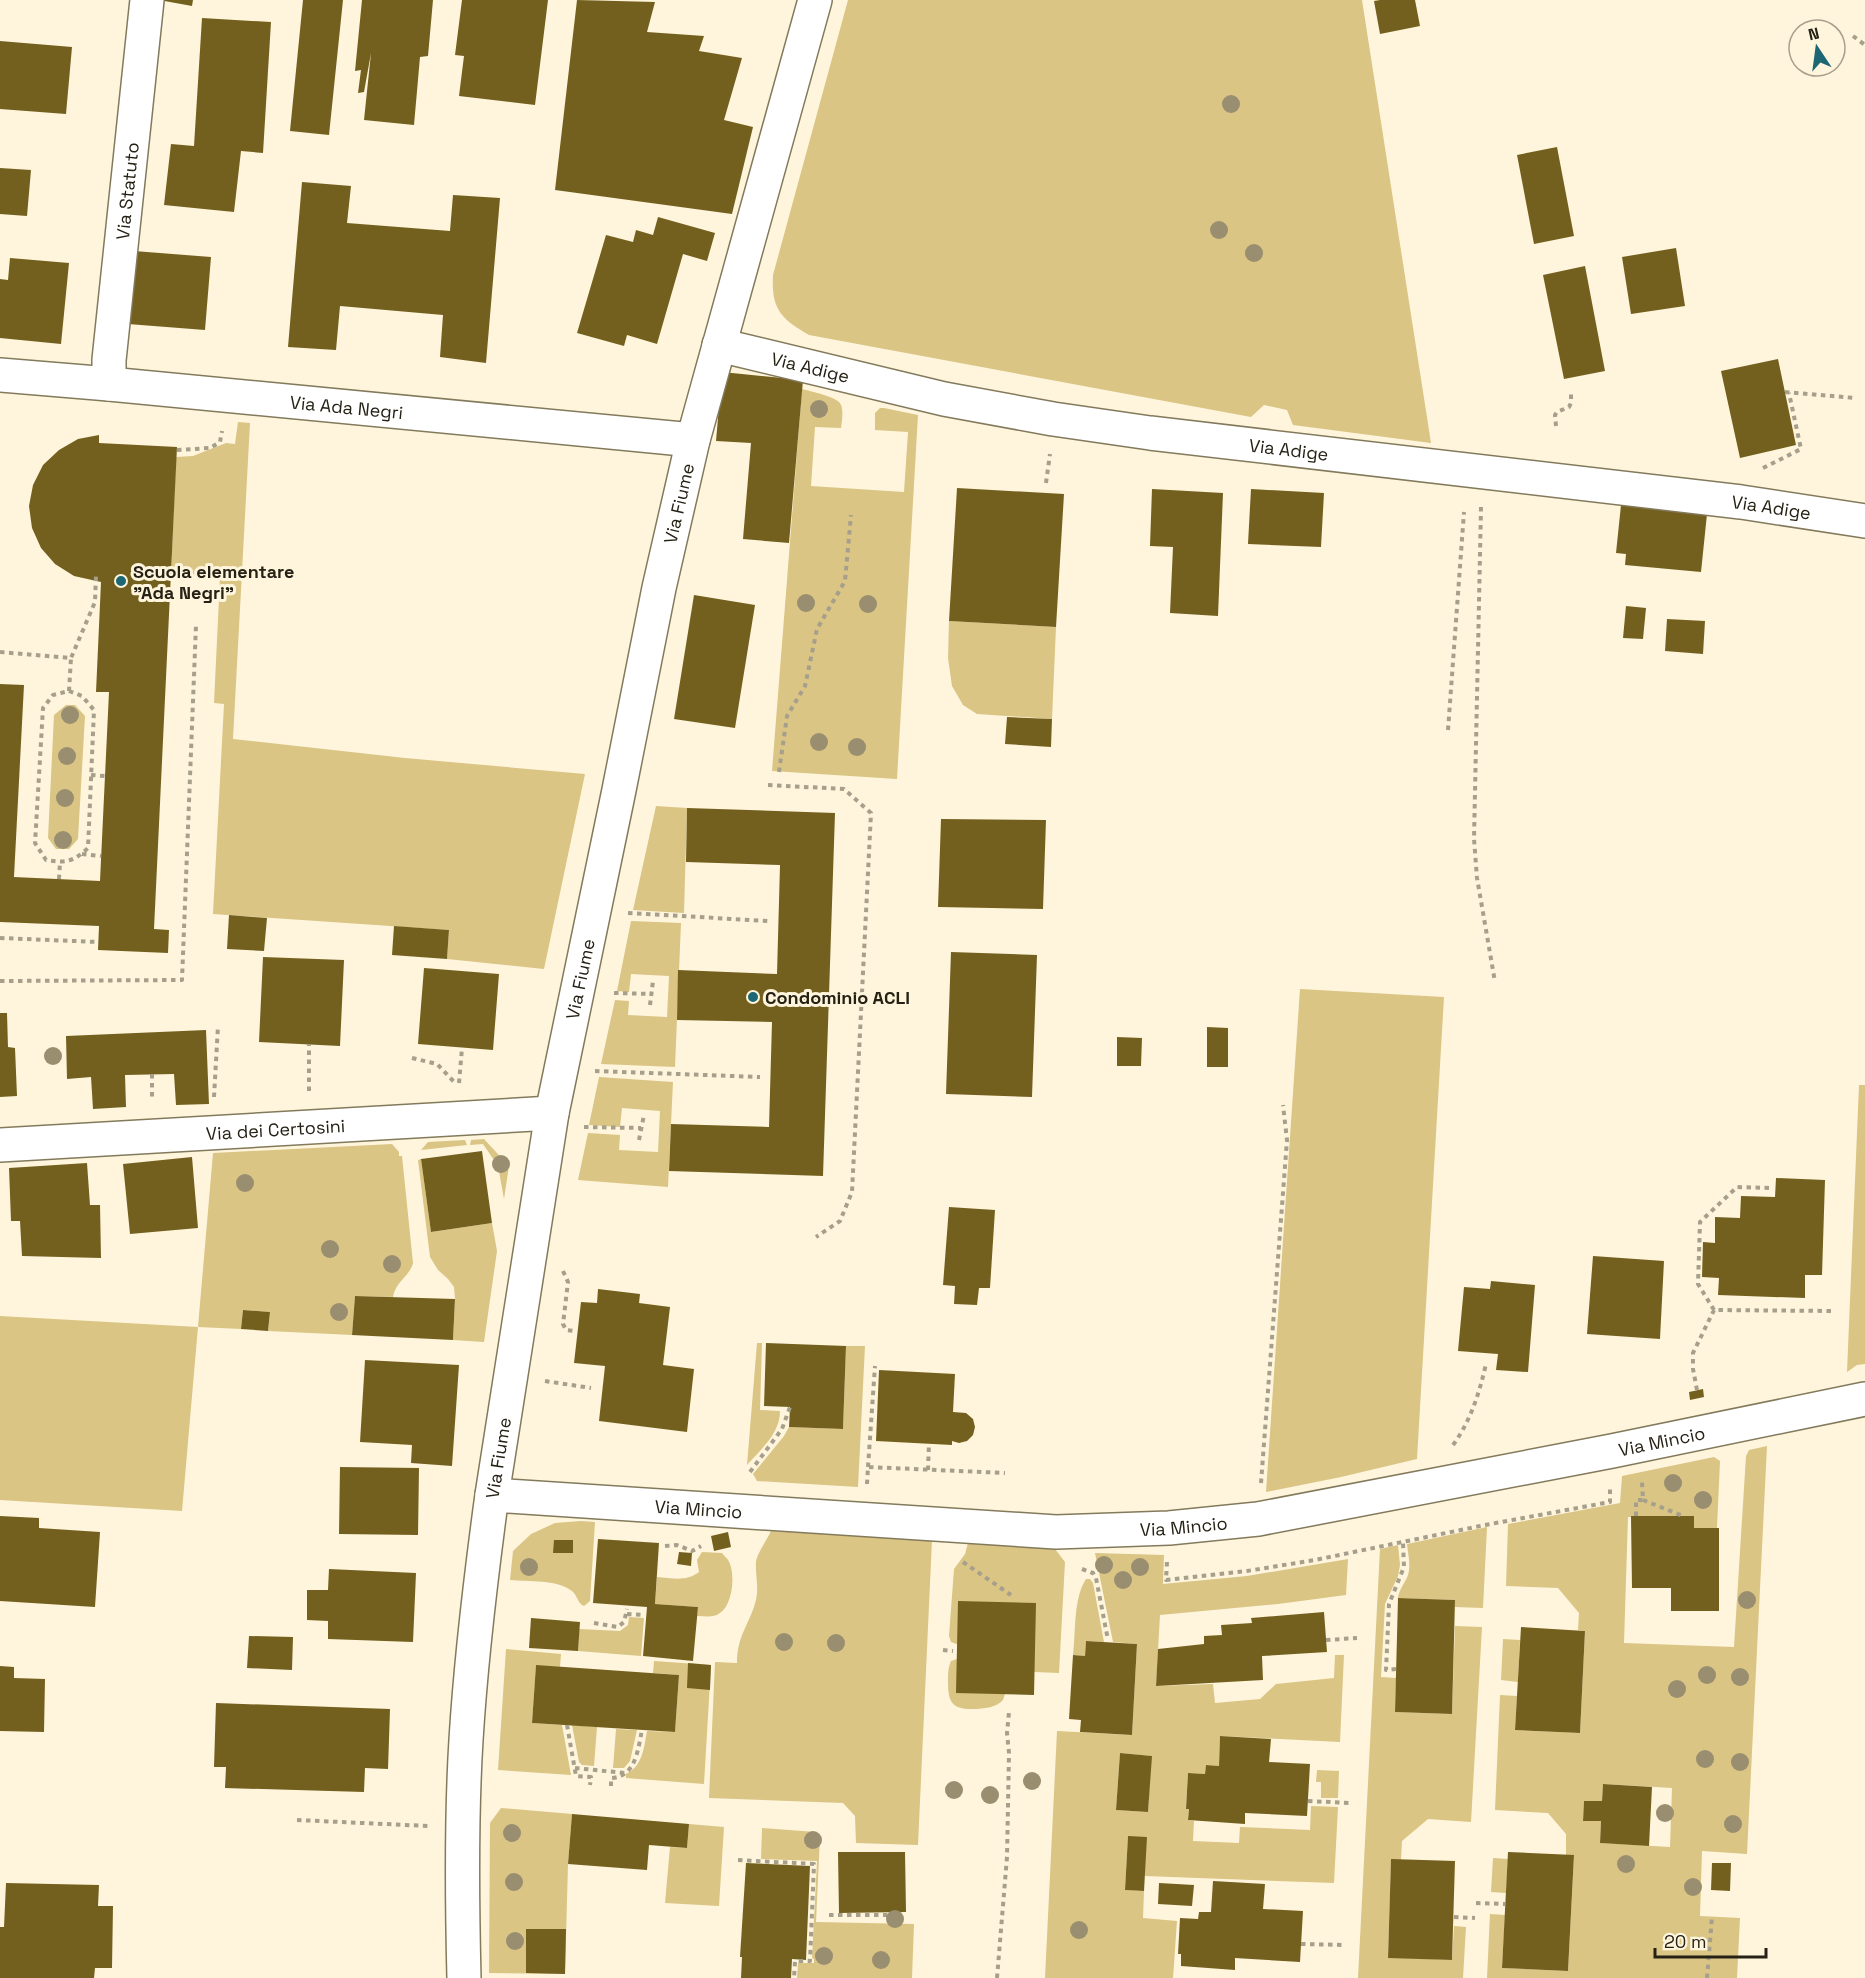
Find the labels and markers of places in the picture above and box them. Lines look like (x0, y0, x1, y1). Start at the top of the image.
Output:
place label: Scuola elementare "Ada Negri" (133, 560, 294, 604)
marker: Scuola elementare "Ada Negri" (114, 574, 128, 588)
place label: Condominio ACLI (765, 986, 910, 1009)
marker: Condominio ACLI (746, 990, 760, 1004)

